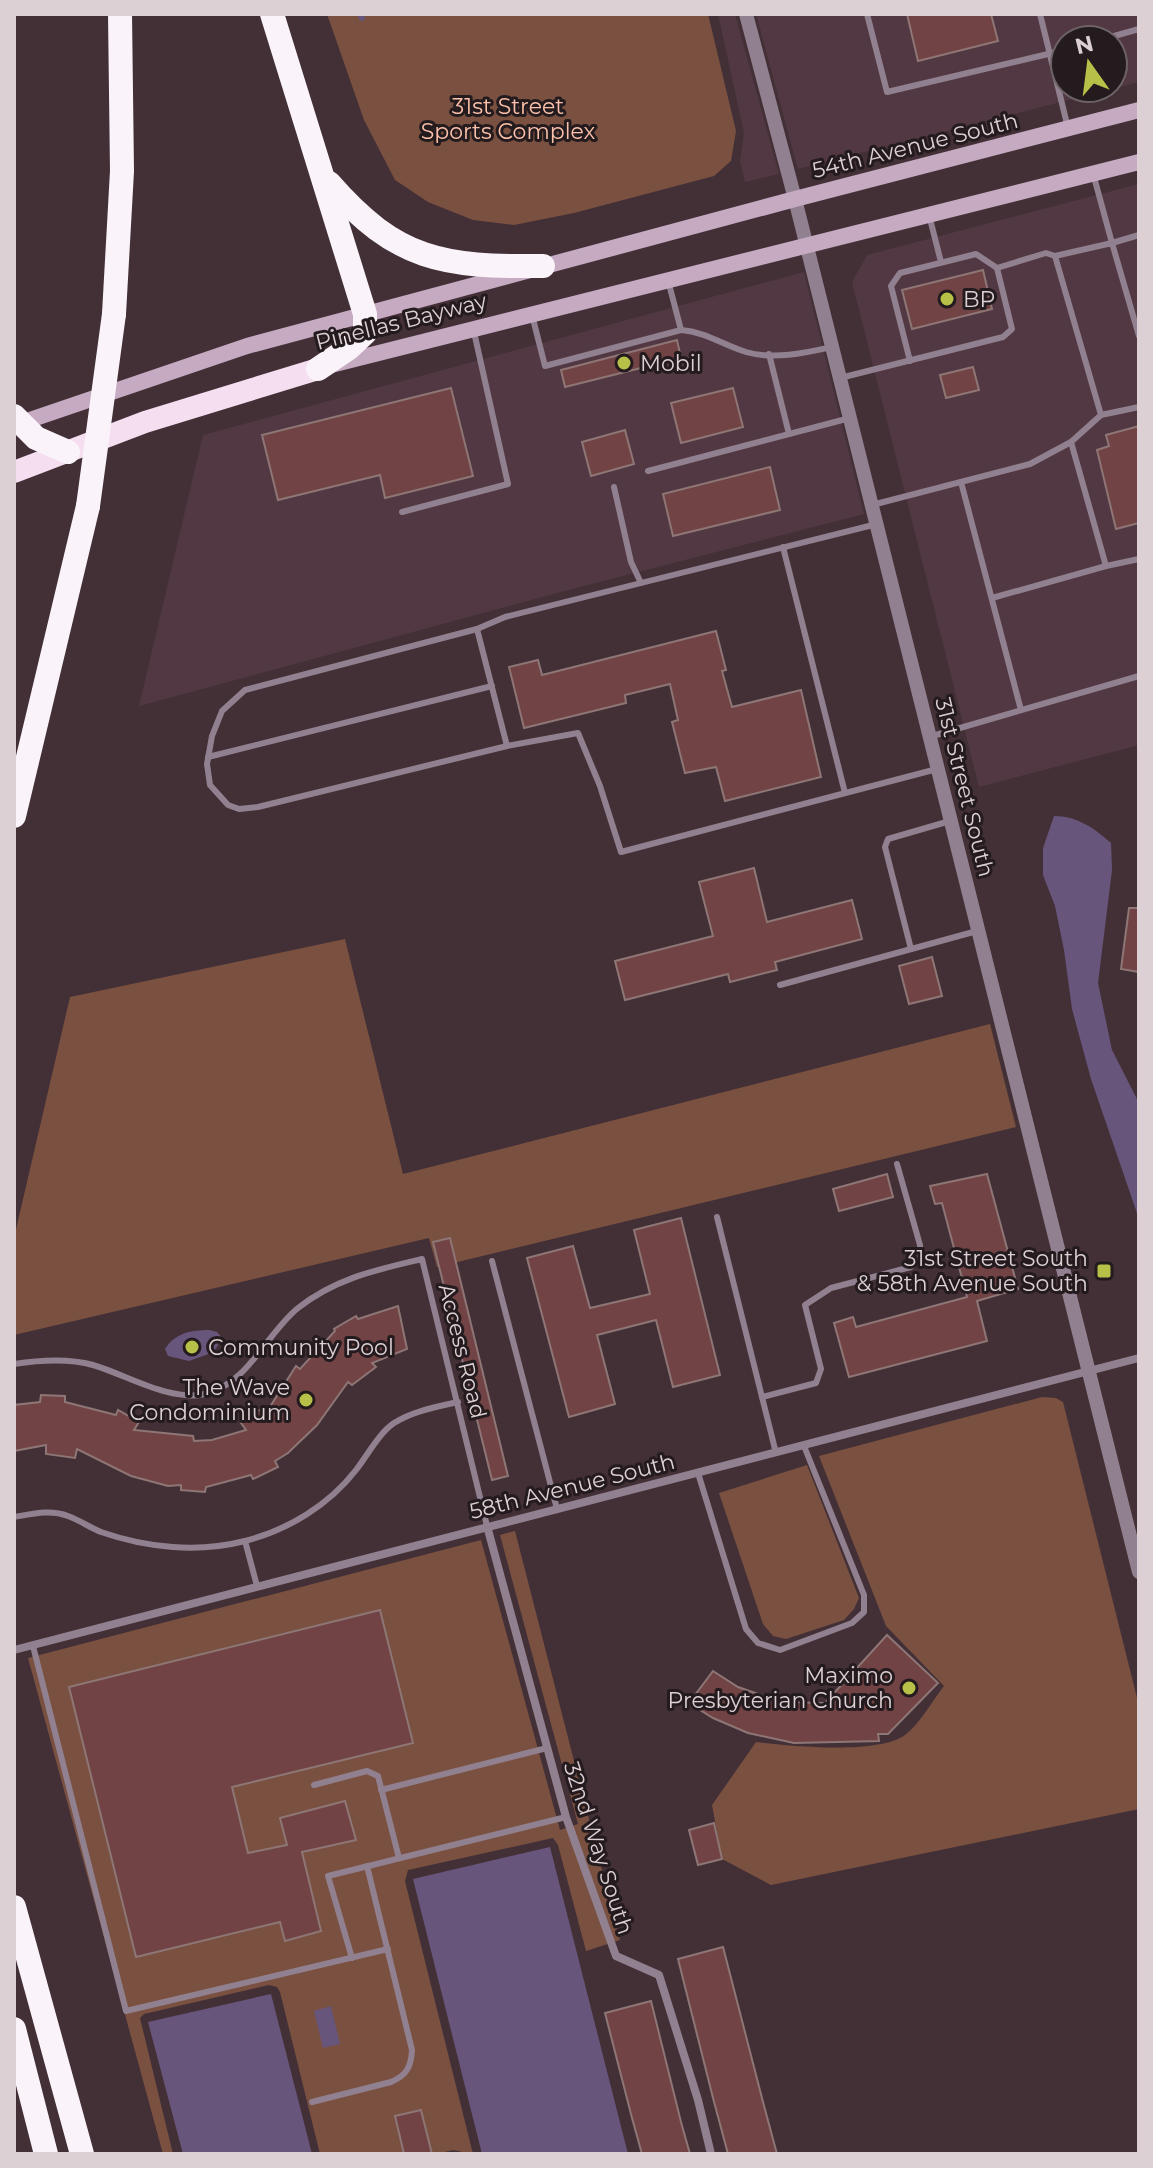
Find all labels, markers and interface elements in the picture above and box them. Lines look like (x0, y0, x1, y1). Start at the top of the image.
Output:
north arrow (1049, 24, 1129, 104)
text: N (1072, 30, 1096, 60)
park label: 31st Street Sports Complex (421, 93, 596, 145)
street label: 54th Avenue South (809, 107, 1021, 184)
place label: BP (963, 286, 995, 313)
street label: Pinellas Bayway (313, 287, 490, 356)
marker: BP (938, 290, 956, 308)
place label: Mobil (640, 350, 702, 377)
marker: Mobil (615, 354, 633, 372)
street label: 31st Street South (929, 695, 1000, 880)
place label: 31st Street South & 58th Avenue South (857, 1245, 1088, 1297)
marker: 31st Street South & 58th Avenue South (1095, 1262, 1113, 1280)
street label: Access Road (433, 1281, 492, 1421)
place label: Community Pool (208, 1334, 394, 1361)
marker: Community Pool (183, 1338, 201, 1356)
place label: The Wave Condominium (129, 1374, 290, 1426)
marker: The Wave Condominium (297, 1391, 315, 1409)
street label: 58th Avenue South (467, 1448, 678, 1525)
place label: Maximo Presbyterian Church (668, 1662, 893, 1714)
marker: Maximo Presbyterian Church (900, 1679, 918, 1697)
street label: 32nd Way South (558, 1759, 639, 1938)

